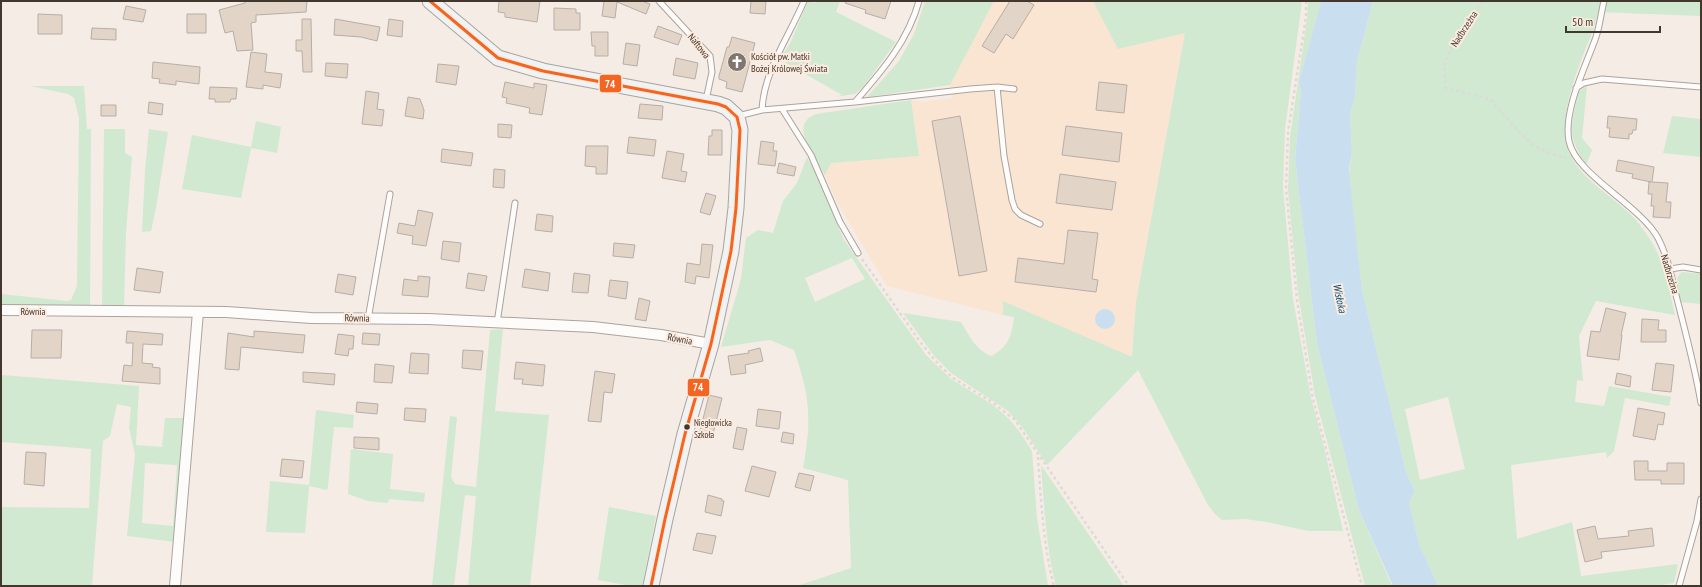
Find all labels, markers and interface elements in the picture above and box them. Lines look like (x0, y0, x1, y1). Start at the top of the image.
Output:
scale bar (1566, 8, 1660, 34)
street label: Nadbrzeżna (1448, 9, 1480, 49)
text: 50 m (1572, 14, 1593, 29)
street label: Naftowa (685, 31, 713, 61)
place label: Kościół pw. Matki Bożej Królowej Świata (751, 50, 827, 75)
church icon: Kościół pw. Matki Bożej Królowej Świata (726, 51, 748, 73)
line badge: 74 (599, 74, 622, 93)
text: 74 (605, 77, 616, 91)
street label: Nadbrzeżna (1658, 253, 1682, 295)
water label: Wisłoka (1330, 282, 1350, 314)
street label: Równia (20, 305, 46, 318)
street label: Równia (344, 311, 370, 325)
street label: Równia (666, 330, 694, 348)
line badge: 74 (687, 378, 710, 397)
text: 74 (693, 380, 704, 394)
place label: Niegłowicka Szkoła (694, 417, 732, 440)
marker: Niegłowicka Szkoła (682, 422, 692, 432)

